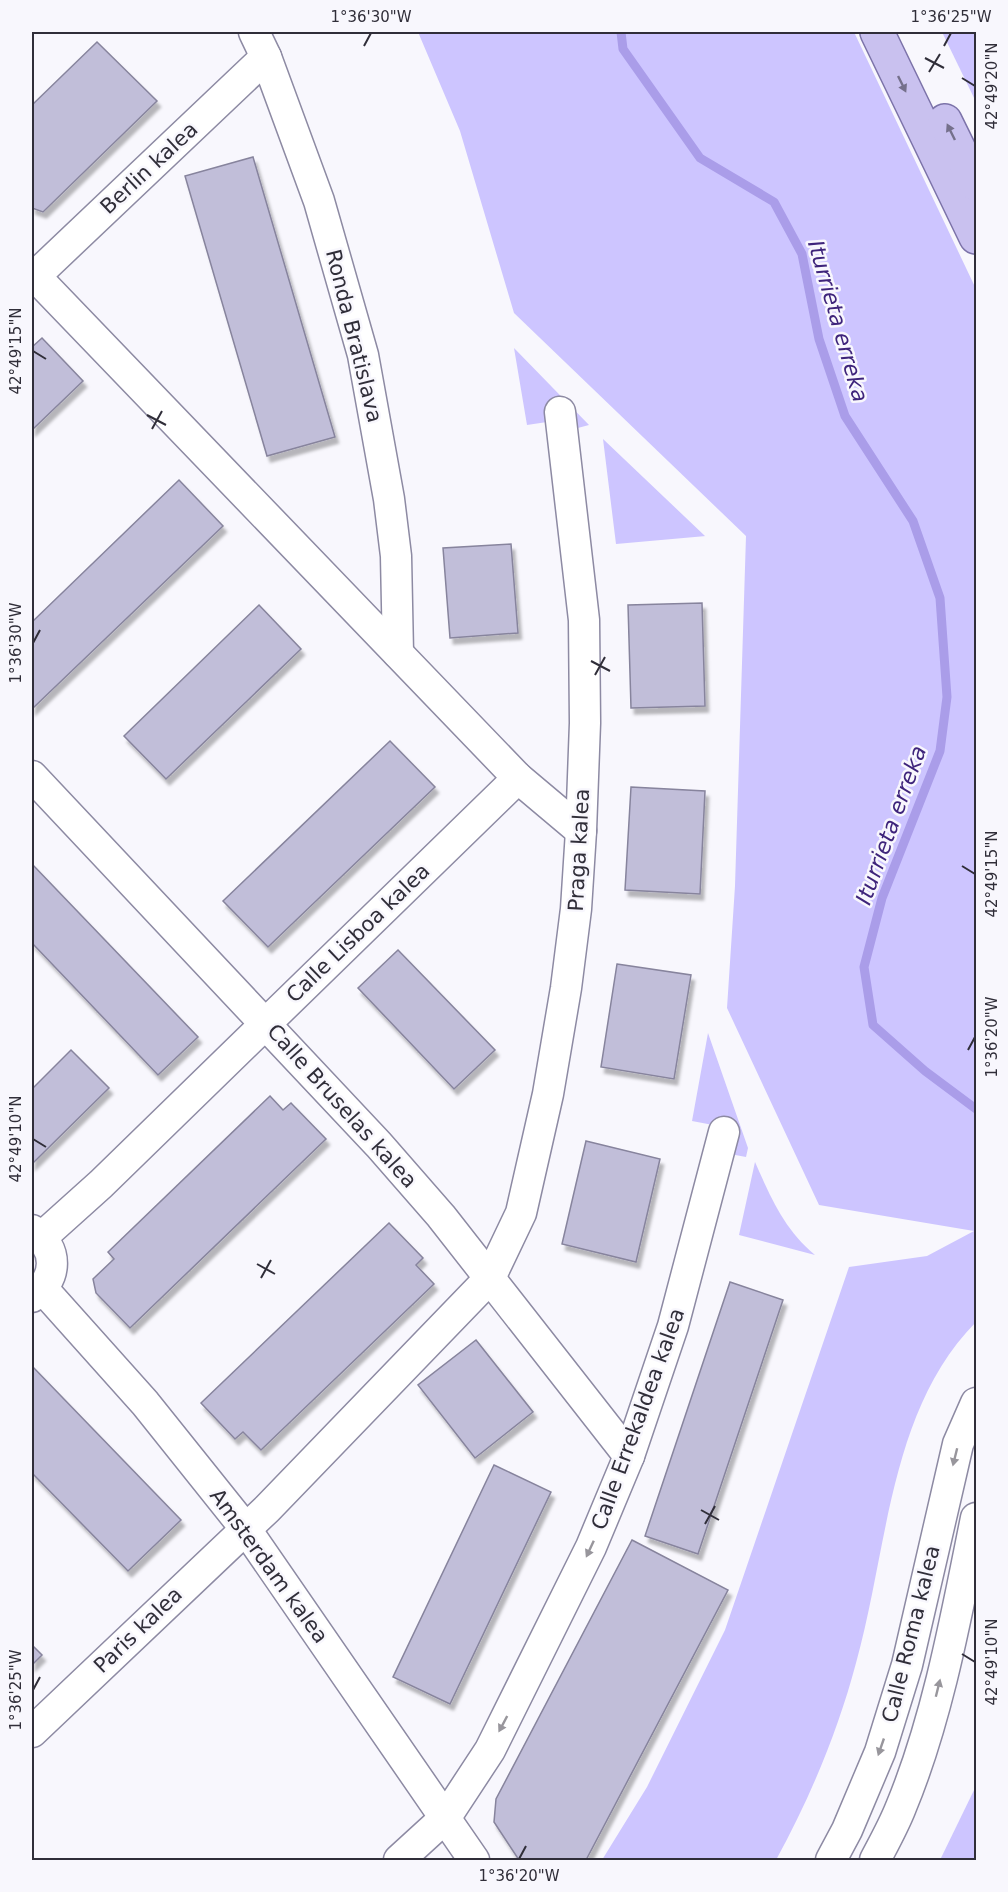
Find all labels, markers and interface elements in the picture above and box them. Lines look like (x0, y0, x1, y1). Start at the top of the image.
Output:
text: 1°36'30"W (330, 8, 412, 26)
text: 1°36'25"W (910, 8, 992, 26)
text: 42°49'20"N (983, 42, 1001, 130)
one-way arrow (898, 76, 907, 93)
street label: Berlin kalea (96, 117, 202, 219)
one-way arrow (946, 123, 955, 140)
water label: Iturrieta erreka (803, 237, 873, 405)
street label: Ronda Bratislava (321, 247, 387, 425)
text: 42°49'15"N (7, 307, 25, 395)
text: 1°36'30"W (7, 602, 25, 684)
water label: Iturrieta erreka (851, 742, 931, 908)
street label: Praga kalea (564, 788, 594, 912)
text: 42°49'15"N (983, 830, 1001, 918)
street label: Calle Lisboa kalea (282, 859, 434, 1007)
text: 1°36'20"W (983, 996, 1001, 1078)
street label: Calle Bruselas kalea (262, 1019, 422, 1193)
text: 42°49'10"N (7, 1095, 25, 1183)
street label: Calle Errekaldea kalea (587, 1305, 689, 1533)
one-way arrow (950, 1448, 960, 1466)
street label: Amsterdam kalea (205, 1484, 333, 1648)
one-way arrow (585, 1540, 594, 1557)
street label: Calle Roma kalea (877, 1543, 945, 1725)
street label: Paris kalea (89, 1582, 187, 1678)
text: 42°49'10"N (983, 1618, 1001, 1706)
text: 1°36'25"W (7, 1649, 25, 1731)
one-way arrow (934, 1679, 944, 1697)
one-way arrow (498, 1715, 508, 1732)
one-way arrow (876, 1738, 885, 1756)
text: 1°36'20"W (478, 1867, 560, 1885)

